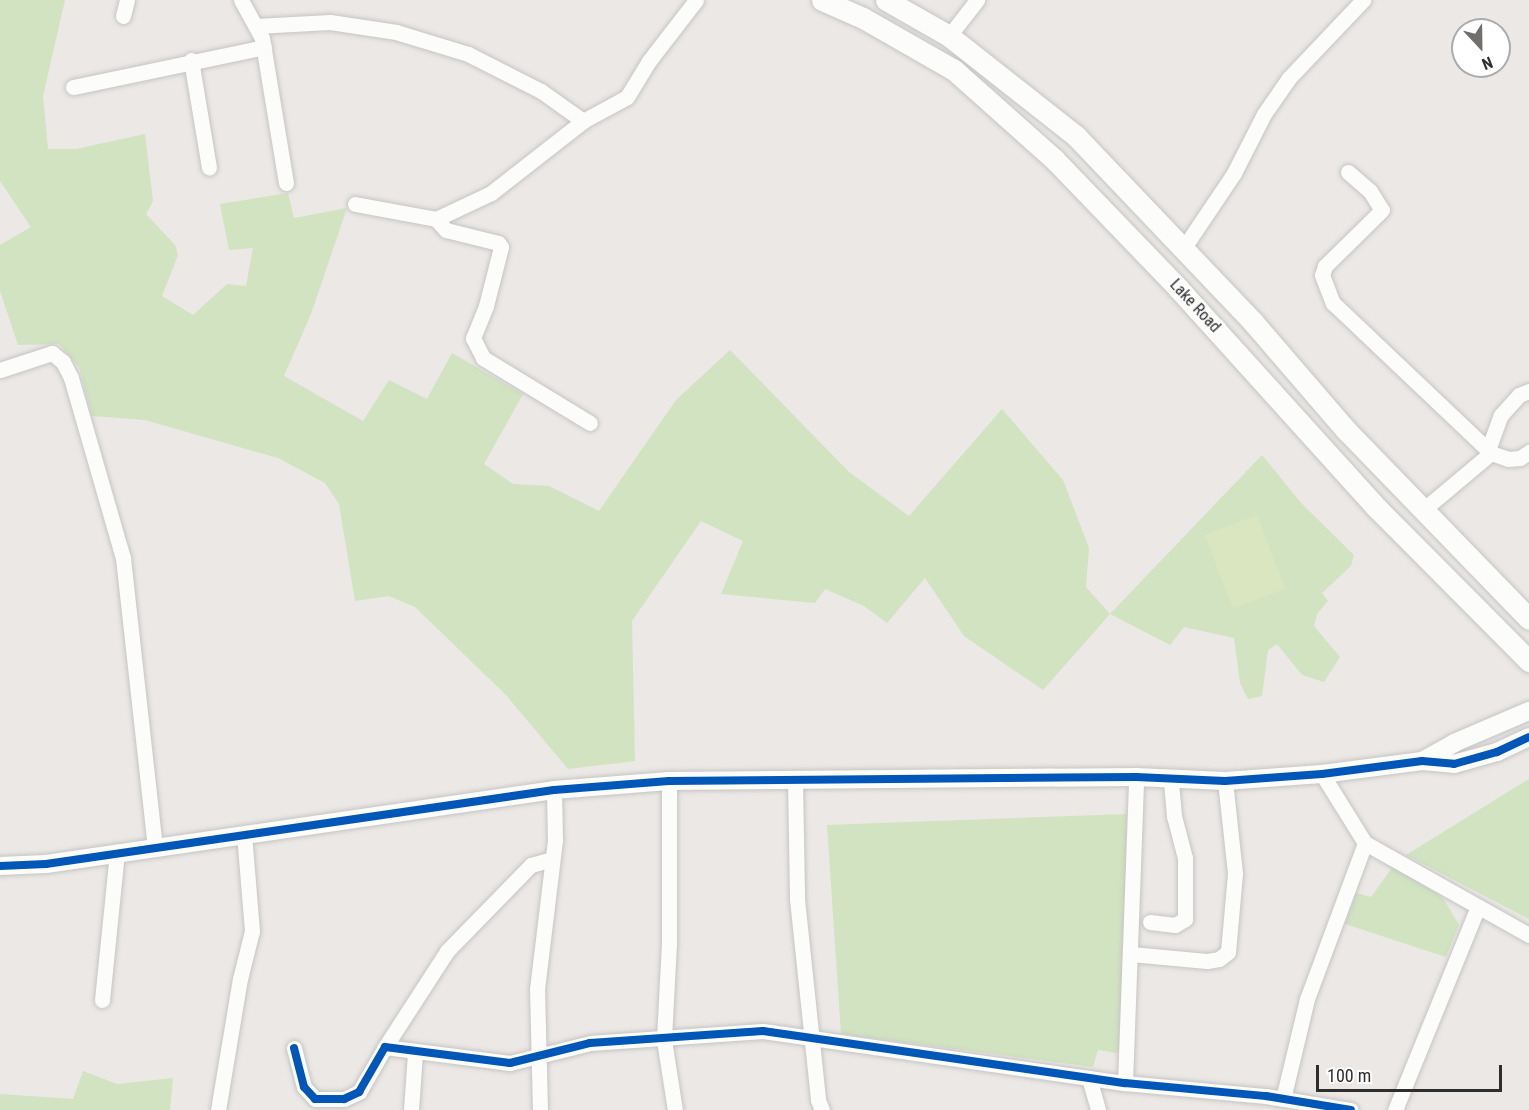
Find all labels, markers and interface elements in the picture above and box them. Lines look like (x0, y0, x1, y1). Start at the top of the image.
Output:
north arrow (1451, 18, 1511, 78)
text: N (1479, 53, 1495, 74)
street label: Lake Road (1166, 275, 1224, 337)
scale bar (1319, 1053, 1505, 1091)
text: 100 m (1327, 1065, 1371, 1086)

